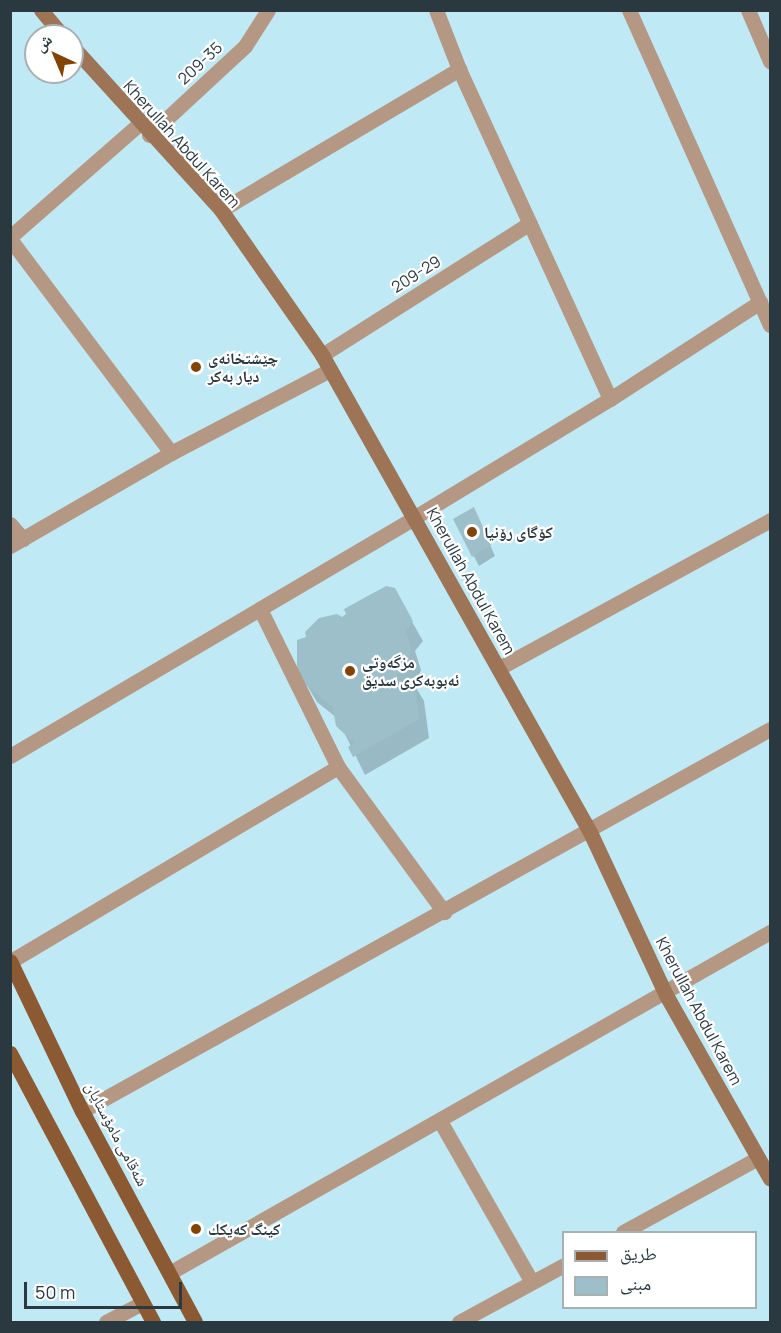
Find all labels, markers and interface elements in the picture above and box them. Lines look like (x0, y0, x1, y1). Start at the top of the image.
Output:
north arrow (24, 24, 84, 84)
text: ش (29, 29, 57, 56)
street label: 209-35 (174, 38, 226, 88)
street label: Kherullah Abdul Karem (120, 76, 244, 212)
street label: 209-29 (388, 251, 444, 297)
place label: چێشتخانەی دیار بەکر (208, 348, 278, 386)
marker: چێشتخانەی دیار بەکر (189, 360, 203, 374)
street label: Kherullah Abdul Karem (423, 504, 519, 658)
place label: کۆگای رۆنیا (484, 522, 553, 542)
marker: کۆگای رۆنیا (465, 525, 479, 539)
place label: مزگەوتی ئەبوبەکری سدیق (362, 652, 459, 690)
marker: مزگەوتی ئەبوبەکری سدیق (343, 664, 357, 678)
street label: Kherullah Abdul Karem (652, 934, 746, 1088)
street label: شەقامی مامۆستایان (81, 1079, 153, 1189)
place label: کينگ کەیکك (208, 1219, 280, 1239)
marker: کينگ کەیکك (189, 1222, 203, 1236)
legend (562, 1231, 757, 1309)
text: طريق (620, 1241, 657, 1265)
scale bar (27, 1270, 184, 1308)
text: مبنى (620, 1271, 651, 1295)
text: 50 m (35, 1280, 75, 1304)

